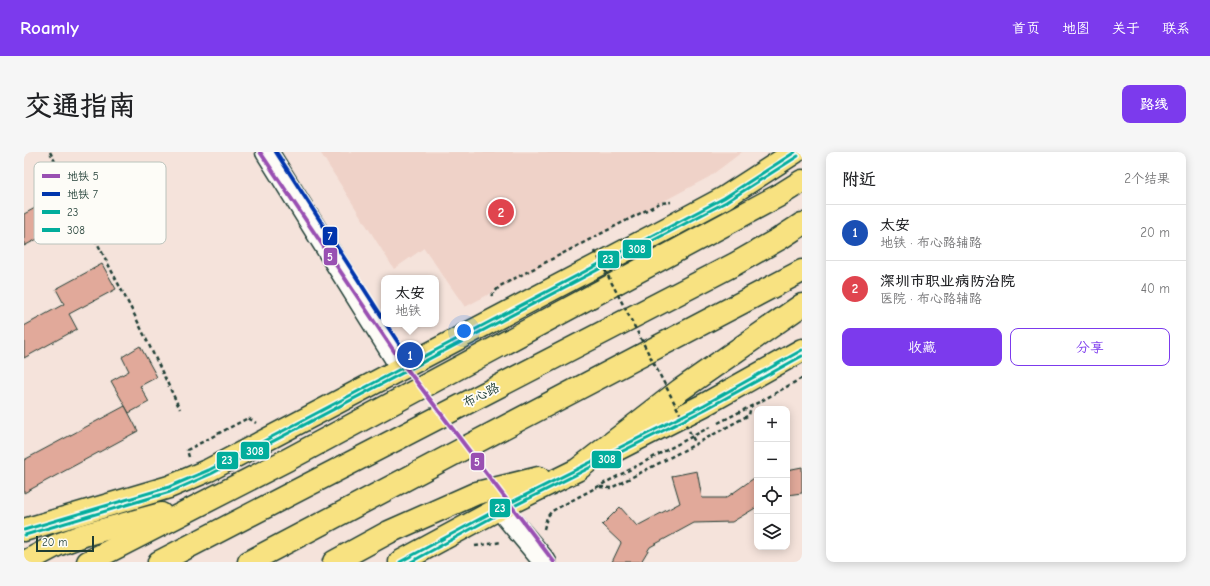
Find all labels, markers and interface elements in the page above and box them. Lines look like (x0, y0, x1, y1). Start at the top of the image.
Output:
text: Roamly (20, 17, 79, 39)
text: 首页 (1012, 20, 1040, 37)
text: 地图 (1062, 20, 1090, 37)
text: 关于 (1112, 20, 1140, 37)
text: 联系 (1162, 20, 1190, 37)
button: 路线 (1122, 85, 1186, 123)
text: 交通指南 (24, 90, 136, 122)
legend (34, 162, 166, 244)
text: 地铁 5 (67, 170, 99, 183)
text: 附近 (842, 170, 876, 189)
text: 2个结果 (1124, 171, 1170, 186)
text: 地铁 7 (67, 188, 98, 201)
pin: 2 (488, 197, 514, 227)
text: 23 (67, 206, 78, 219)
text: 太安 (880, 216, 910, 234)
text: 308 (67, 224, 85, 237)
text: 1 (852, 225, 858, 240)
text: 20 m (1140, 225, 1170, 240)
line badge: 7 (322, 226, 338, 246)
text: 7 (328, 230, 333, 243)
text: 地铁 · 布心路辅路 (880, 235, 982, 250)
line badge: 308 (622, 239, 652, 259)
text: 308 (628, 243, 646, 256)
line badge: 5 (323, 247, 338, 266)
line badge: 23 (597, 250, 620, 269)
text: 5 (327, 251, 333, 264)
text: 23 (603, 253, 613, 266)
text: 深圳市职业病防治院 (880, 272, 1015, 290)
popup (381, 275, 439, 327)
text: 2 (852, 281, 858, 296)
text: 40 m (1141, 281, 1170, 296)
text: 太安 (395, 284, 425, 302)
text: 医院 · 布心路辅路 (880, 291, 982, 306)
text: 地铁 (395, 303, 421, 318)
your location (454, 321, 474, 341)
button: 收藏 (842, 328, 1002, 366)
button: 分享 (1010, 328, 1170, 366)
pin: 1 (397, 340, 423, 370)
street label: 布心路 (460, 379, 502, 411)
map controls (754, 406, 790, 550)
button: + (754, 406, 790, 442)
line badge: 308 (240, 441, 270, 460)
button: − (754, 442, 790, 478)
text: 308 (246, 445, 264, 458)
line badge: 308 (591, 450, 622, 469)
line badge: 23 (216, 451, 239, 470)
line badge: 5 (470, 452, 485, 471)
text: 308 (598, 453, 616, 466)
text: 23 (222, 454, 232, 467)
text: 5 (474, 456, 480, 469)
button: locate (754, 478, 790, 514)
line badge: 23 (489, 498, 511, 518)
text: 23 (495, 502, 505, 515)
button: layers (754, 514, 790, 550)
scale bar (36, 534, 94, 553)
text: 20 m (42, 536, 67, 549)

